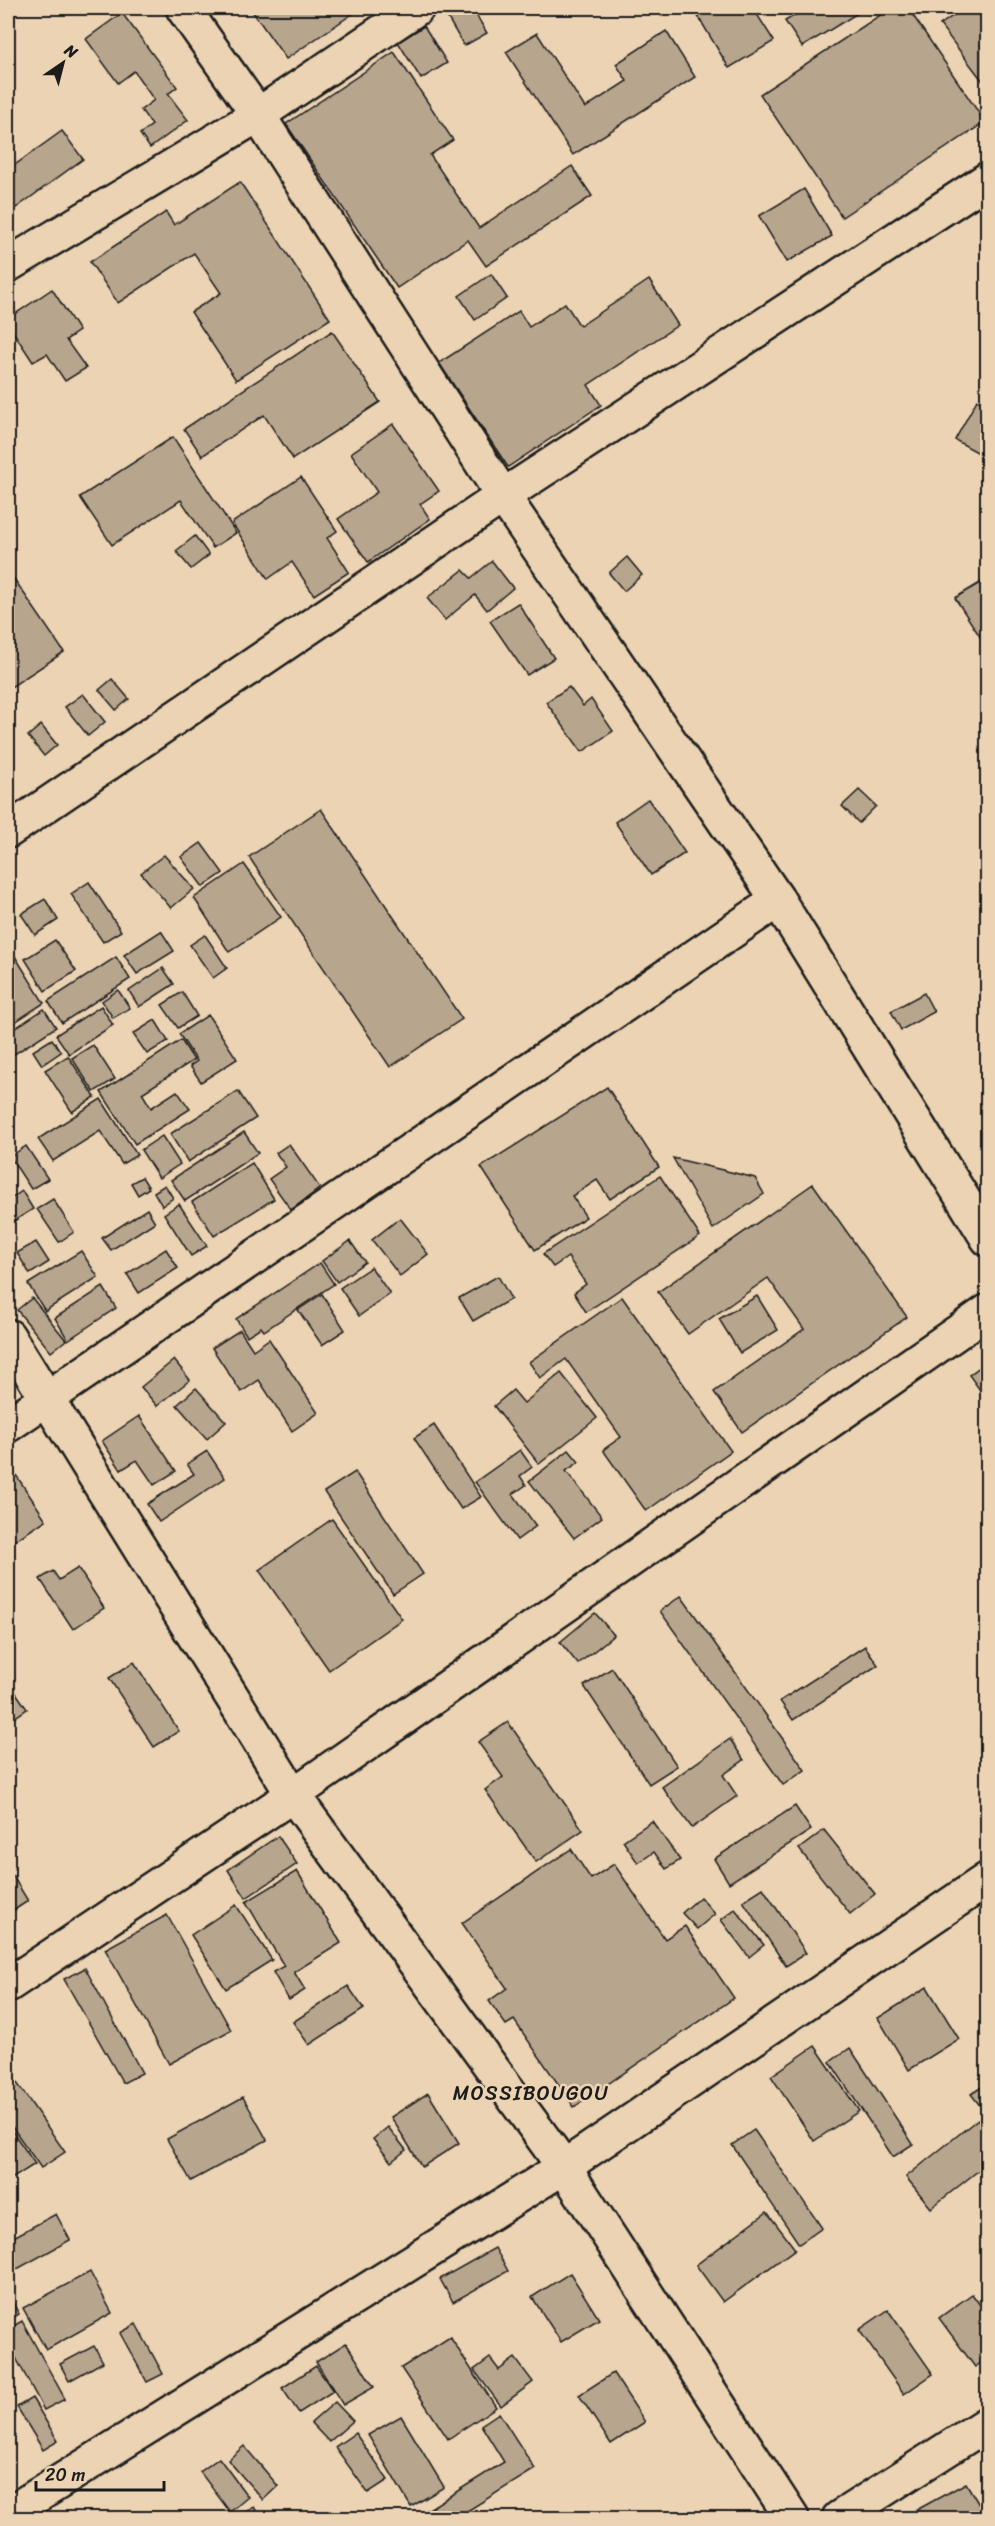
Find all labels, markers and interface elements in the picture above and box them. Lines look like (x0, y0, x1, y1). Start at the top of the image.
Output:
north arrow (33, 33, 93, 93)
text: N (58, 35, 85, 67)
district label: MOSSIBOUGOU (453, 2076, 609, 2111)
scale bar (36, 2454, 164, 2492)
text: 20 m (45, 2459, 85, 2491)

